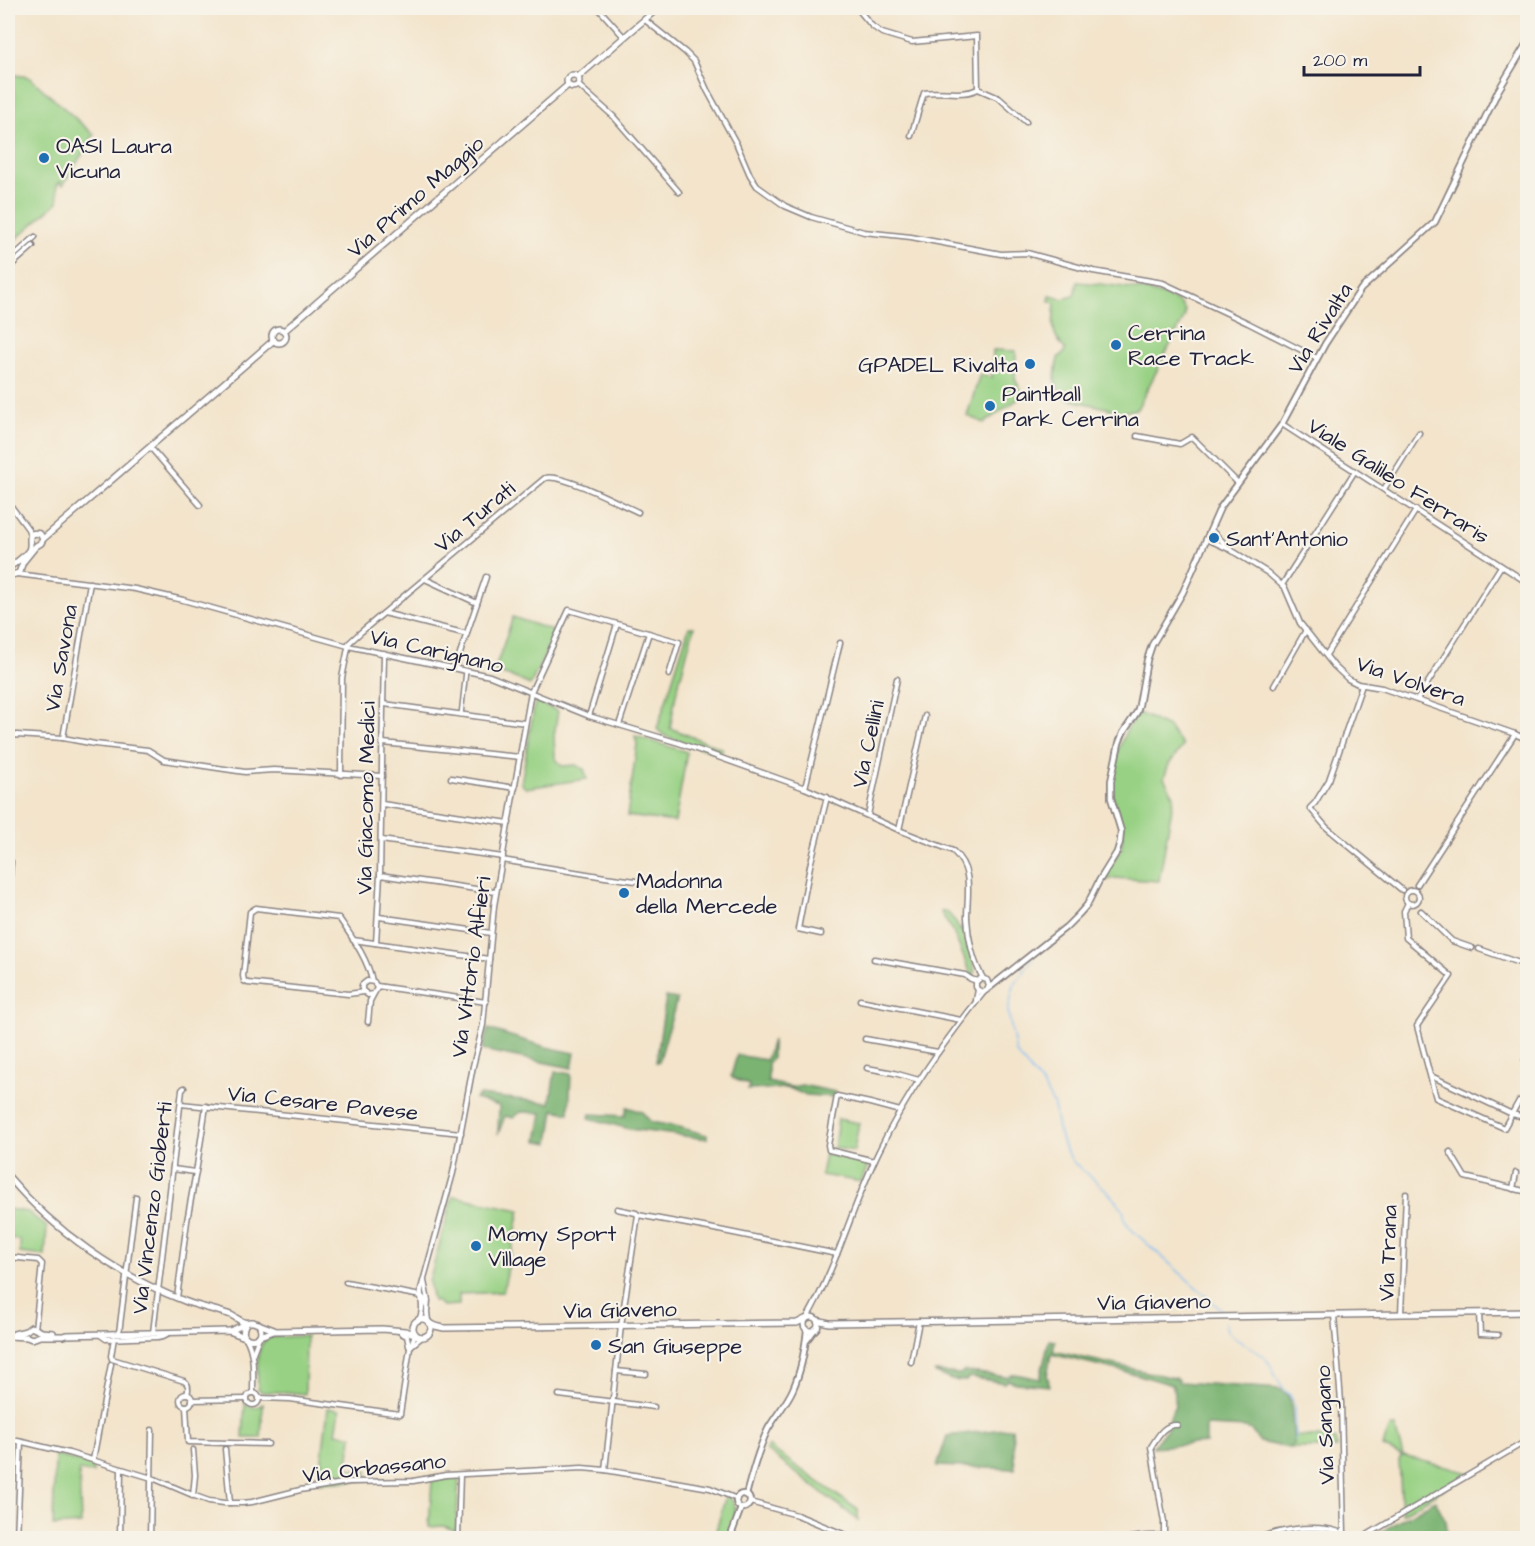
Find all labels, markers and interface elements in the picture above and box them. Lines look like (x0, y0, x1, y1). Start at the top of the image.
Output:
scale bar (1304, 39, 1420, 77)
text: 200 m (1313, 48, 1367, 73)
street label: Via Primo Maggio (341, 128, 492, 266)
place label: OASI Laura Vicuna (56, 131, 172, 187)
marker: OASI Laura Vicuna (37, 151, 51, 165)
street label: Via Rivalta (1280, 277, 1361, 380)
place label: Cerrina Race Track (1128, 318, 1254, 374)
marker: Cerrina Race Track (1109, 338, 1123, 352)
place label: GPADEL Rivalta (858, 350, 1018, 381)
marker: GPADEL Rivalta (1023, 357, 1037, 371)
place label: Paintball Park Cerrina (1002, 379, 1139, 435)
marker: Paintball Park Cerrina (983, 399, 997, 413)
street label: Viale Galileo Ferraris (1301, 411, 1495, 552)
street label: Via Turati (428, 474, 522, 560)
place label: Sant'Antonio (1226, 524, 1348, 555)
marker: Sant'Antonio (1207, 531, 1221, 545)
street label: Via Savona (37, 602, 86, 714)
street label: Via Carignano (367, 621, 507, 683)
street label: Via Volvera (1352, 648, 1469, 715)
street label: Via Cellini (844, 697, 893, 791)
street label: Via Giacomo Medici (349, 701, 384, 895)
place label: Madonna della Mercede (636, 866, 777, 922)
street label: Via Vittorio Alfieri (443, 875, 500, 1060)
marker: Madonna della Mercede (617, 886, 631, 900)
street label: Via Cesare Pavese (226, 1078, 420, 1129)
street label: Via Vincenzo Gioberti (124, 1100, 181, 1316)
street label: Via Trana (1371, 1204, 1406, 1302)
place label: Momy Sport Village (488, 1219, 616, 1276)
marker: Momy Sport Village (469, 1239, 483, 1253)
street label: Via Giaveno (1097, 1286, 1212, 1319)
street label: Via Giaveno (563, 1294, 678, 1327)
place label: San Giuseppe (608, 1331, 742, 1362)
marker: San Giuseppe (589, 1338, 603, 1352)
street label: Via Sangano (1308, 1364, 1344, 1485)
street label: Via Orbassano (301, 1445, 448, 1491)

